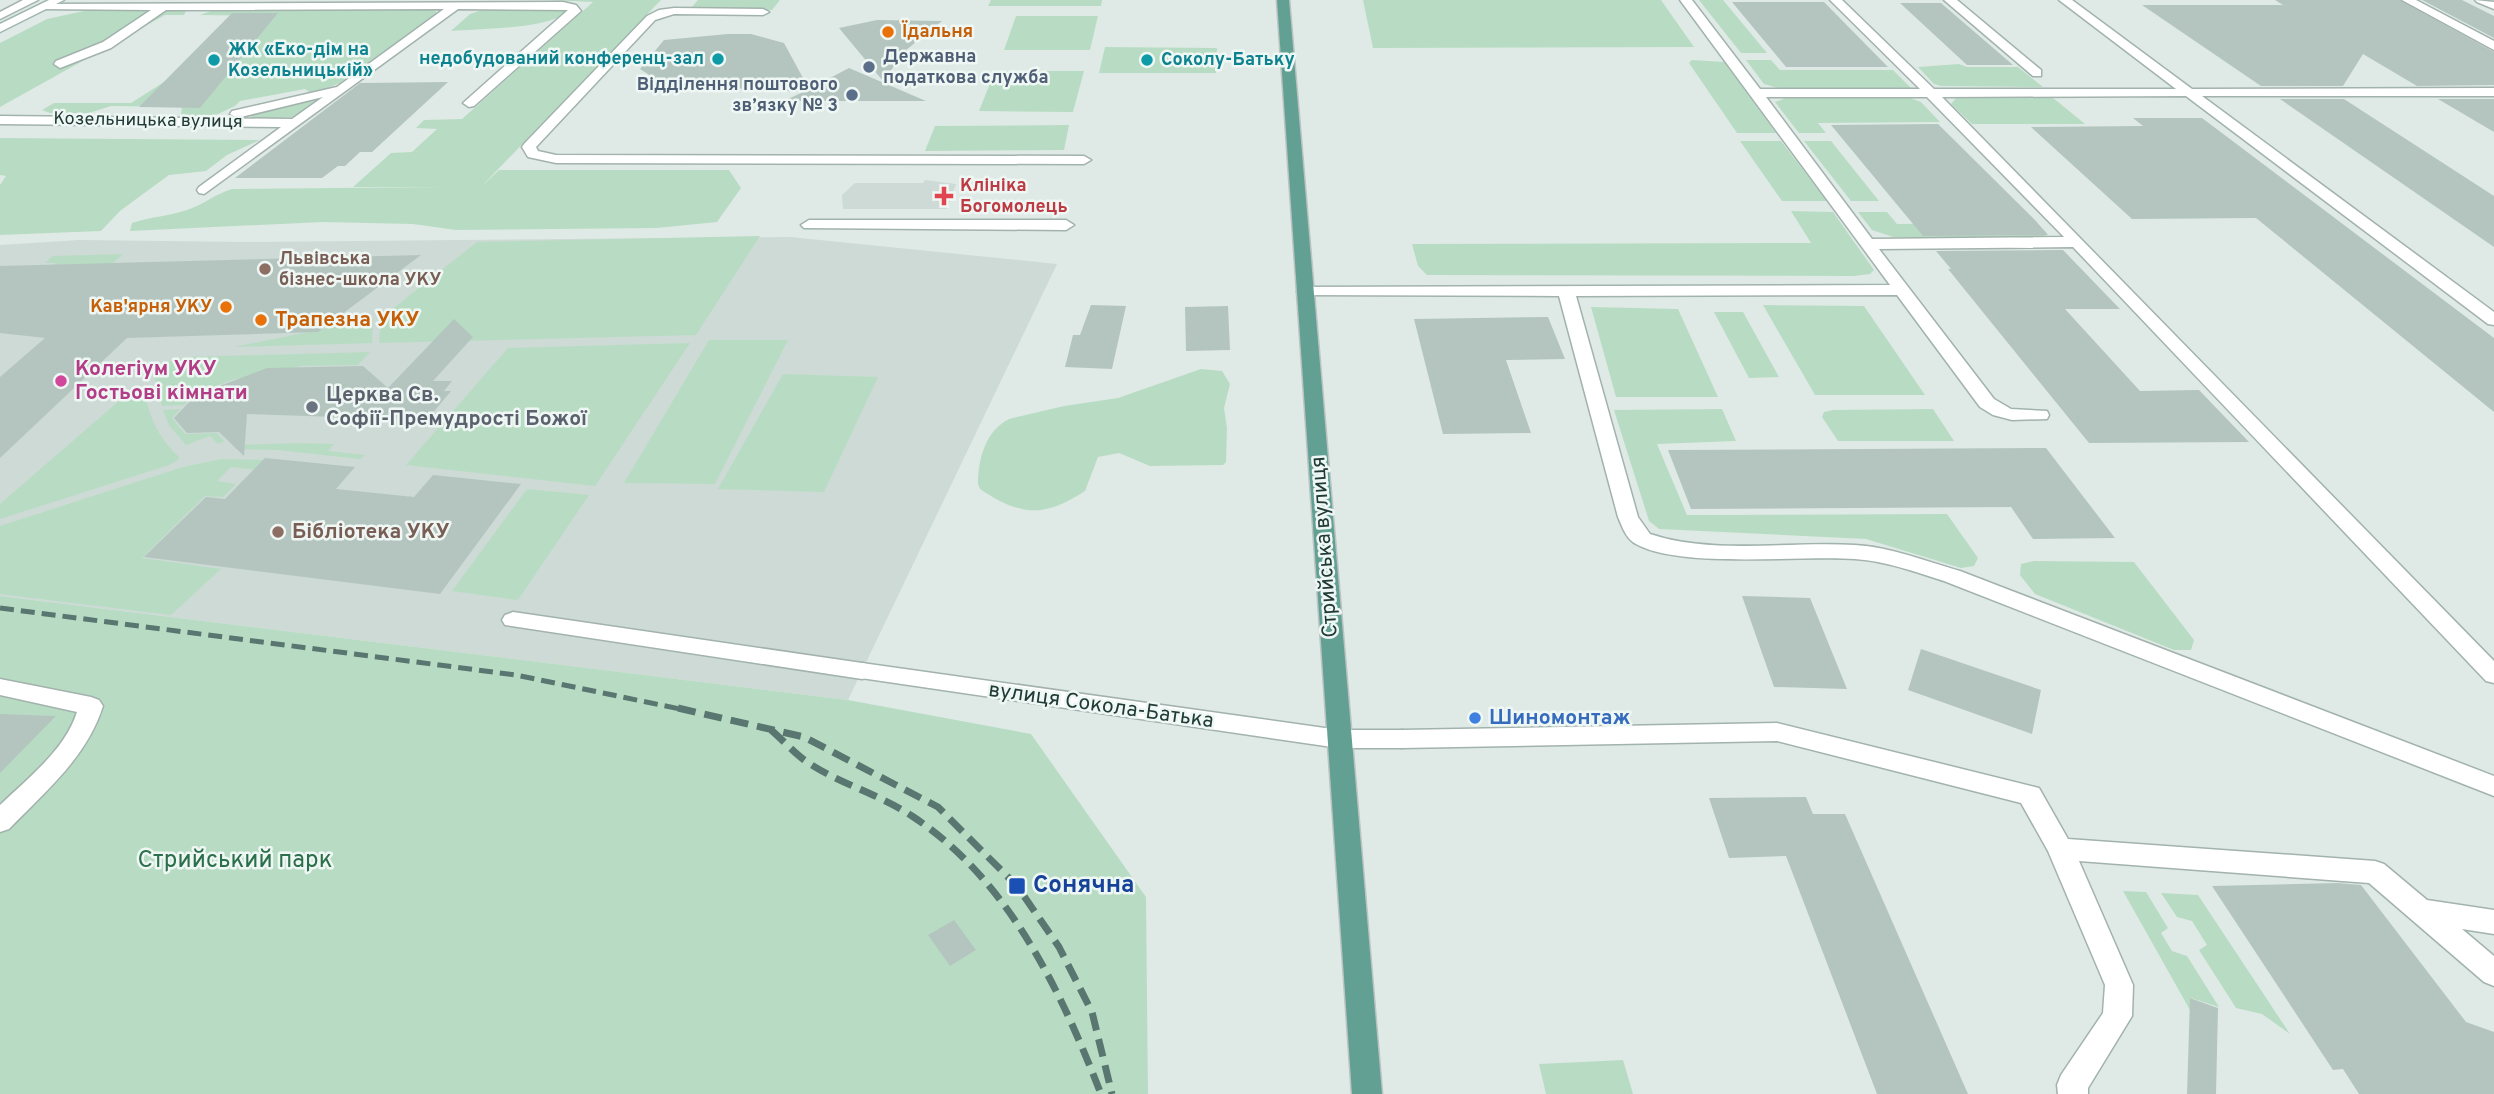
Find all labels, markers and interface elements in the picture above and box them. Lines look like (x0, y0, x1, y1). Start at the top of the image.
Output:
place label: Їдальня (901, 20, 973, 44)
marker: Їдальня (880, 24, 896, 40)
place label: ЖК «Еко-дім на Козельницькій» (228, 39, 373, 83)
place label: Державна податкова служба (883, 46, 1048, 90)
place label: недобудований конференц-зал (419, 48, 704, 71)
place label: Соколу-Батьку (1161, 49, 1295, 72)
marker: недобудований конференц-зал (710, 51, 726, 67)
marker: ЖК «Еко-дім на Козельницькій» (206, 52, 222, 68)
marker: Соколу-Батьку (1139, 52, 1155, 68)
marker: Державна податкова служба (861, 59, 877, 75)
place label: Відділення поштового зв’язку № 3 (637, 74, 838, 118)
marker: Відділення поштового зв’язку № 3 (844, 87, 860, 103)
street label: Козельницька вулиця (53, 108, 243, 134)
place label: Клініка Богомолець (960, 175, 1068, 219)
marker: Клініка Богомолець (934, 186, 954, 206)
place label: Львівська бізнес-школа УКУ (279, 248, 441, 292)
marker: Львівська бізнес-школа УКУ (257, 261, 273, 277)
place label: Кав'ярня УКУ (90, 296, 212, 319)
marker: Кав'ярня УКУ (218, 299, 234, 315)
place label: Трапезна УКУ (275, 307, 419, 334)
marker: Трапезна УКУ (253, 312, 269, 328)
place label: Колегіум УКУ Гостьові кімнати (75, 356, 248, 407)
marker: Колегіум УКУ Гостьові кімнати (53, 373, 69, 389)
place label: Церква Св. Софії-Премудрості Божої (326, 382, 588, 433)
marker: Церква Св. Софії-Премудрості Божої (304, 399, 320, 415)
street label: Стрийська вулиця (1305, 455, 1345, 639)
place label: Бібліотека УКУ (292, 519, 450, 546)
marker: Бібліотека УКУ (270, 524, 286, 540)
street label: вулиця Сокола-Батька (987, 677, 1215, 735)
place label: Шиномонтаж (1489, 705, 1630, 732)
marker: Шиномонтаж (1467, 710, 1483, 726)
park label: Стрийський парк (138, 846, 333, 876)
place label: Сонячна (1033, 871, 1134, 901)
marker: Сонячна (1007, 876, 1027, 896)

